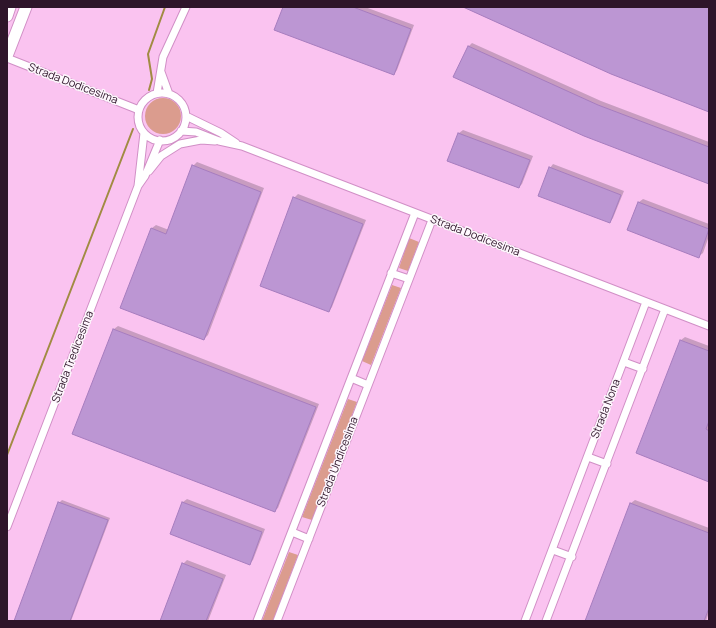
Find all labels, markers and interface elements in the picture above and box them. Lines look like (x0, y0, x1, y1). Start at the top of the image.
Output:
street label: Strada Dodicesima (26, 61, 120, 107)
street label: Strada Dodicesima (428, 213, 522, 259)
street label: Strada Tredicesima (49, 309, 97, 405)
street label: Strada Nona (589, 377, 623, 441)
street label: Strada Undicesima (315, 415, 361, 509)

